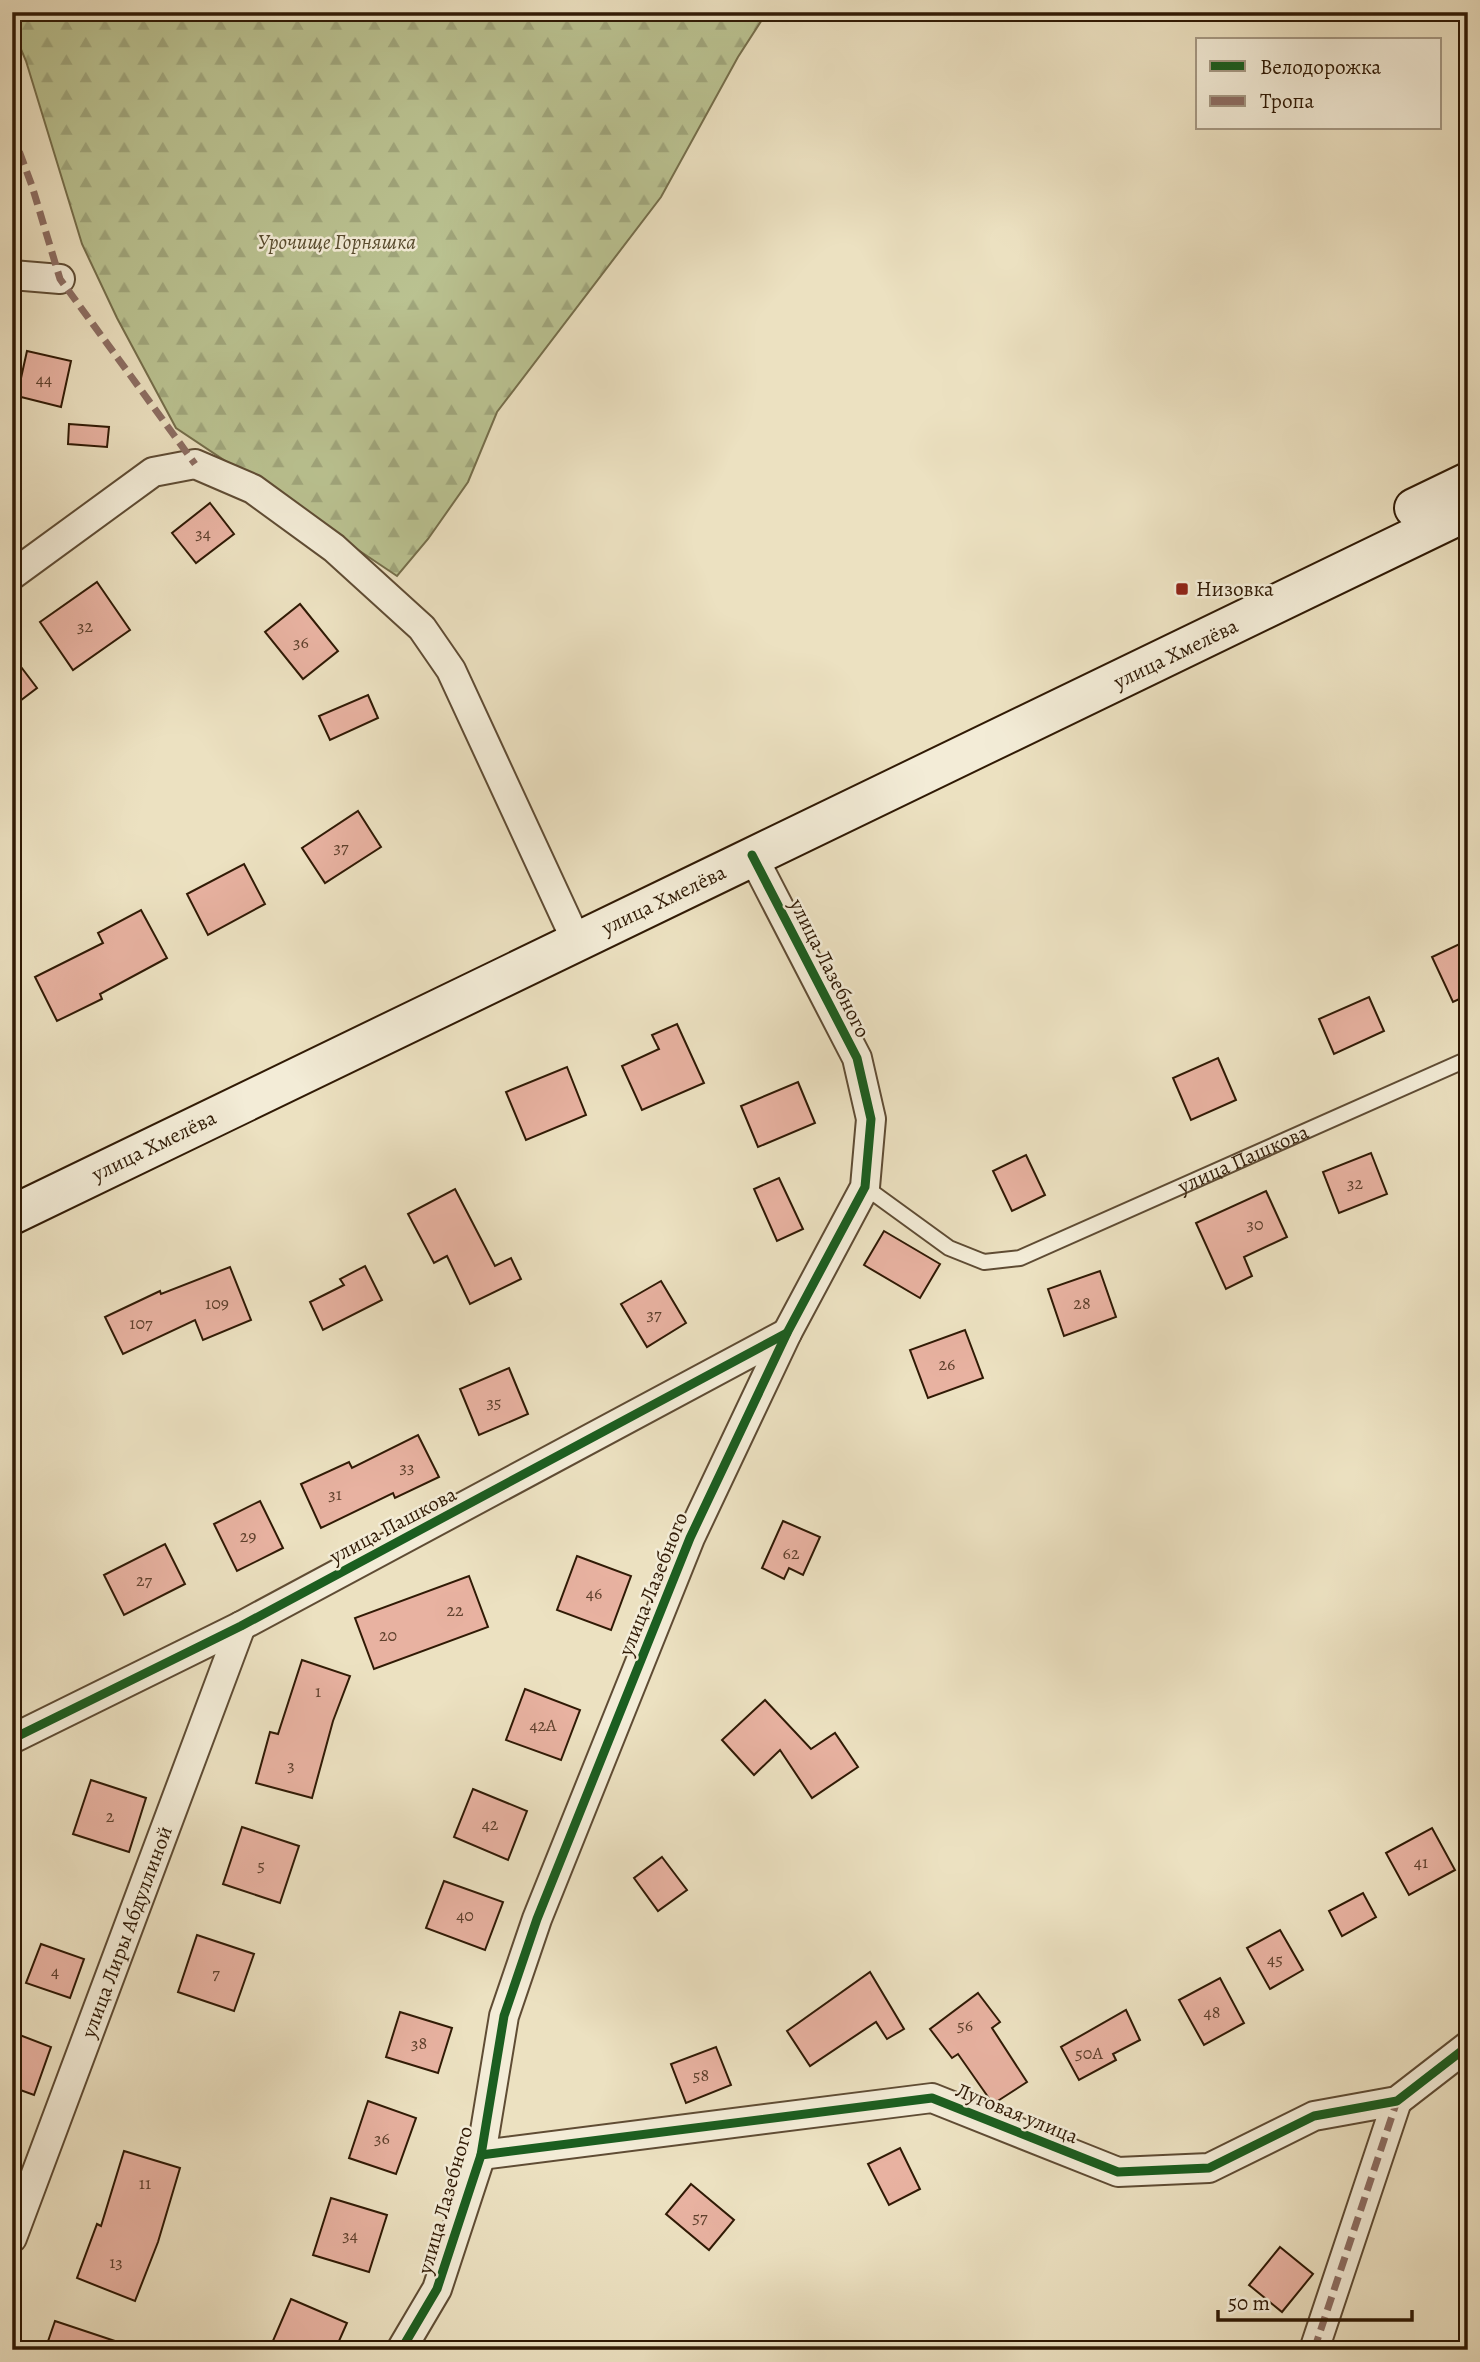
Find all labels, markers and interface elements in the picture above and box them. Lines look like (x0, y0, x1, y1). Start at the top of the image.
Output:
legend (1196, 38, 1442, 130)
text: Велодорожка (1260, 53, 1381, 81)
text: Тропа (1260, 87, 1314, 115)
park label: Урочище Горняшка (258, 228, 416, 256)
house number: 44 (36, 367, 52, 391)
house number: 34 (195, 521, 211, 545)
place label: Низовка (1196, 575, 1274, 603)
marker: Низовка (1174, 581, 1190, 597)
street label: улица Хмелёва (1108, 611, 1243, 696)
house number: 32 (77, 614, 93, 638)
house number: 36 (293, 630, 309, 654)
house number: 37 (333, 835, 349, 859)
street label: улица Хмелёва (596, 858, 731, 942)
street label: улица Лазебного (782, 893, 877, 1042)
street label: улица Хмелёва (86, 1103, 221, 1188)
street label: улица Пашкова (1173, 1118, 1313, 1200)
house number: 32 (1347, 1171, 1363, 1195)
house number: 30 (1246, 1212, 1264, 1236)
house number: 109 (205, 1291, 229, 1315)
house number: 28 (1073, 1291, 1091, 1315)
house number: 37 (646, 1302, 662, 1326)
house number: 107 (129, 1311, 153, 1335)
house number: 26 (939, 1352, 955, 1376)
house number: 35 (486, 1390, 502, 1414)
house number: 33 (400, 1455, 414, 1479)
street label: улица Пашкова (324, 1480, 462, 1571)
house number: 31 (328, 1482, 342, 1506)
street label: улица Лазебного (611, 1508, 695, 1661)
house number: 29 (240, 1524, 256, 1548)
house number: 62 (783, 1541, 800, 1565)
house number: 27 (136, 1568, 152, 1592)
house number: 46 (586, 1581, 602, 1605)
house number: 22 (446, 1598, 464, 1622)
house number: 20 (379, 1623, 397, 1647)
house number: 1 (315, 1679, 321, 1703)
house number: 42А (529, 1713, 557, 1737)
house number: 3 (287, 1753, 295, 1777)
house number: 2 (106, 1804, 115, 1828)
house number: 42 (482, 1812, 499, 1836)
street label: улица Лиры Абдуллиной (74, 1822, 179, 2043)
house number: 41 (1414, 1850, 1428, 1874)
house number: 5 (257, 1853, 265, 1877)
house number: 40 (456, 1903, 474, 1927)
house number: 45 (1267, 1947, 1283, 1971)
house number: 4 (51, 1959, 59, 1983)
house number: 7 (212, 1961, 220, 1985)
house number: 48 (1204, 2000, 1220, 2024)
house number: 56 (957, 2013, 973, 2037)
house number: 38 (411, 2031, 427, 2055)
house number: 50А (1075, 2041, 1103, 2065)
house number: 58 (693, 2063, 709, 2087)
street label: Луговая улица (952, 2076, 1083, 2150)
street label: улица Лазебного (410, 2123, 479, 2278)
house number: 36 (374, 2126, 390, 2150)
house number: 11 (139, 2171, 151, 2195)
house number: 57 (692, 2205, 708, 2229)
house number: 34 (342, 2223, 358, 2247)
house number: 13 (109, 2250, 123, 2274)
scale bar (1218, 2278, 1412, 2322)
text: 50 m (1228, 2289, 1270, 2317)

